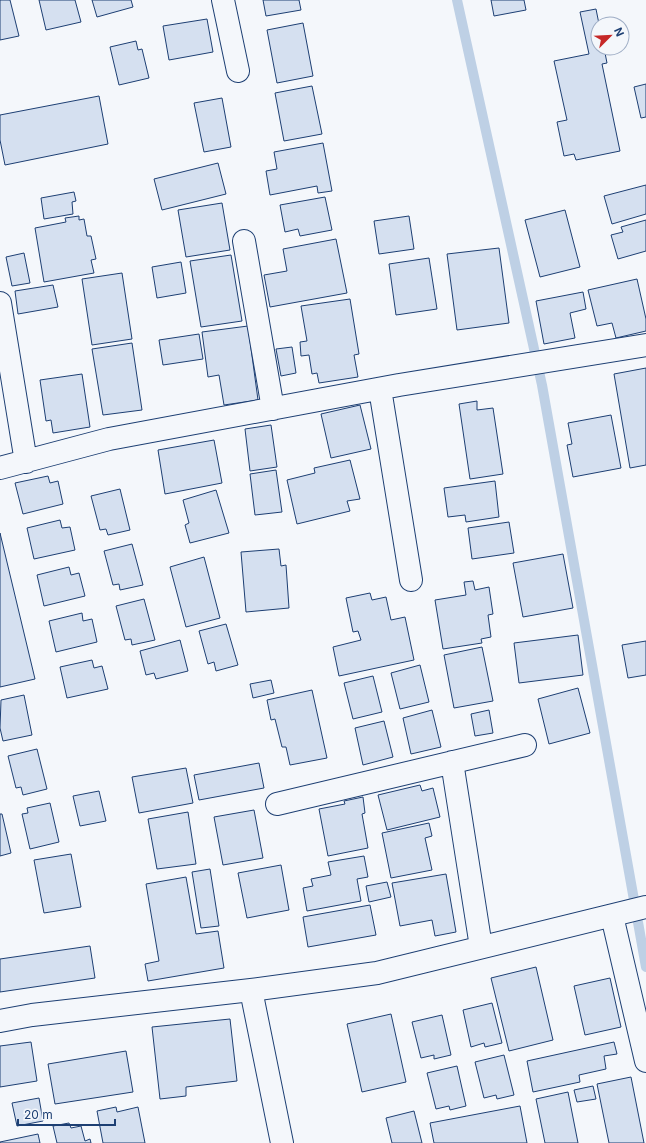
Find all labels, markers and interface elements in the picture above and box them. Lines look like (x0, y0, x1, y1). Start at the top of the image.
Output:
north arrow (590, 16, 630, 56)
text: N (611, 25, 627, 39)
scale bar (18, 1101, 115, 1127)
text: 20 m (24, 1107, 53, 1122)

